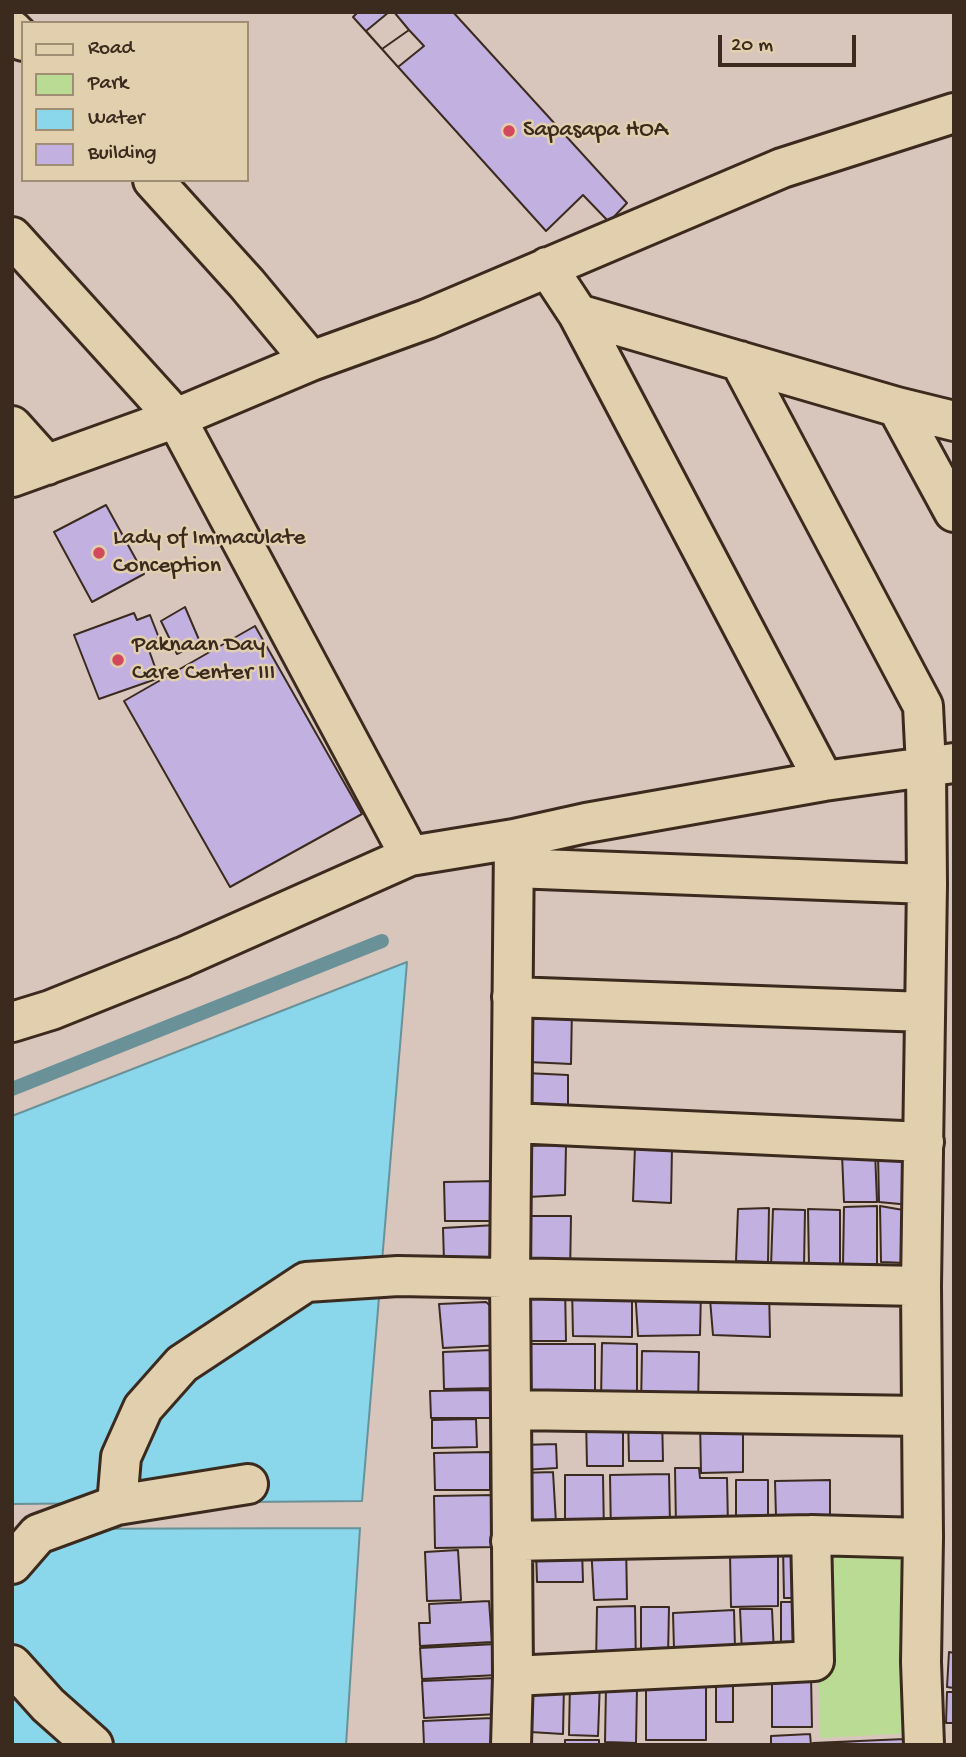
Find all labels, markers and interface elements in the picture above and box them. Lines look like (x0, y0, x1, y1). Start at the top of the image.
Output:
legend (21, 21, 248, 182)
scale bar (721, 21, 859, 65)
text: 20 m (731, 34, 773, 59)
text: Road (88, 37, 134, 62)
text: Park (88, 72, 128, 97)
text: Water (88, 107, 144, 132)
place label: Sapasapa HOA (523, 117, 668, 145)
marker: Sapasapa HOA (501, 123, 517, 139)
text: Building (88, 142, 157, 167)
place label: Lady of Immaculate Conception (113, 525, 306, 581)
marker: Lady of Immaculate Conception (91, 545, 107, 561)
place label: Paknaan Day Care Center III (132, 632, 275, 688)
marker: Paknaan Day Care Center III (110, 652, 126, 668)

